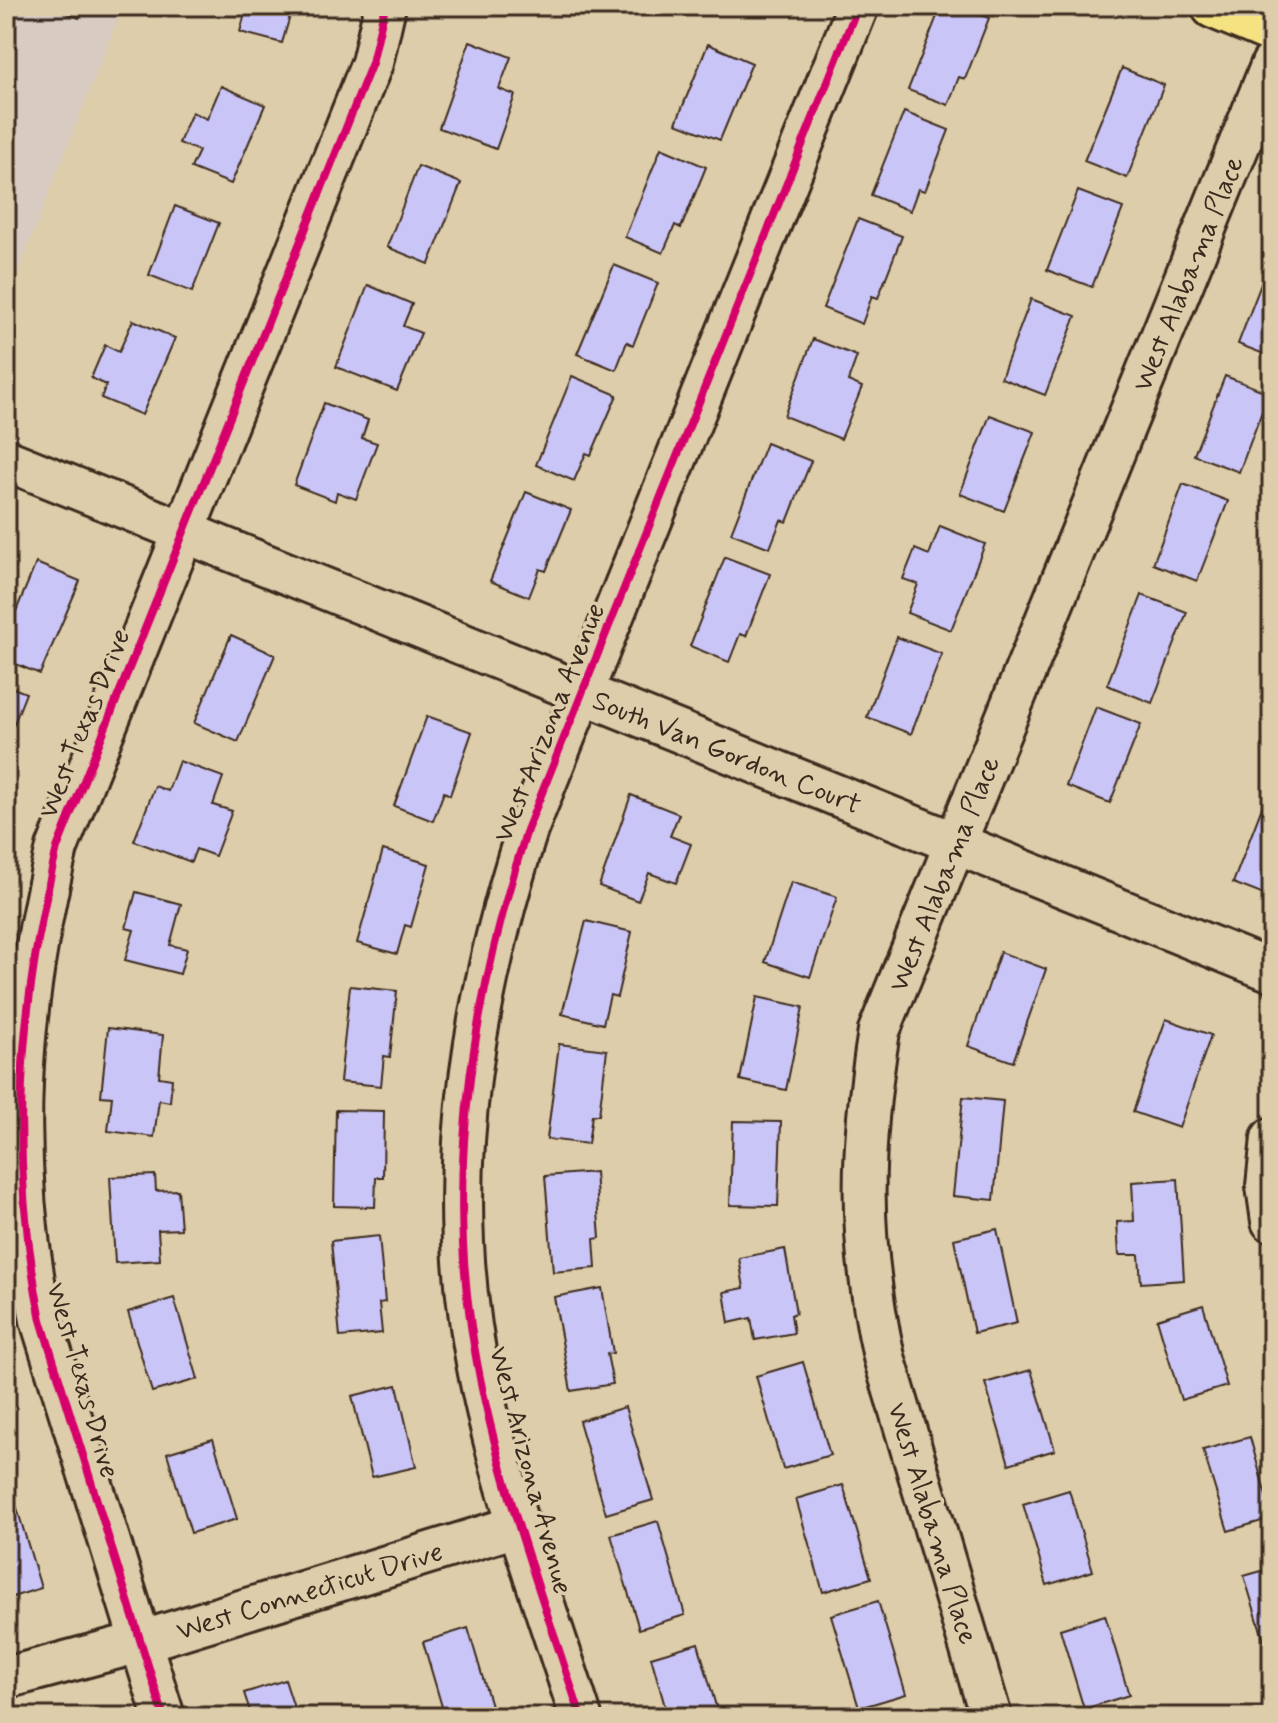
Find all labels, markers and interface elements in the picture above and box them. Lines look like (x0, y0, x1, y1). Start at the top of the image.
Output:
street label: West Alabama Place (1125, 151, 1254, 397)
street label: West Arizona Avenue (485, 598, 615, 848)
street label: West Texas Drive (30, 624, 140, 824)
street label: South Van Gordon Court (587, 683, 866, 824)
street label: West Alabama Place (881, 751, 1010, 998)
street label: West Texas Drive (36, 1279, 127, 1483)
street label: West Arizona Avenue (479, 1343, 580, 1599)
street label: West Alabama Place (877, 1398, 986, 1649)
street label: West Connecticut Drive (172, 1534, 448, 1651)

